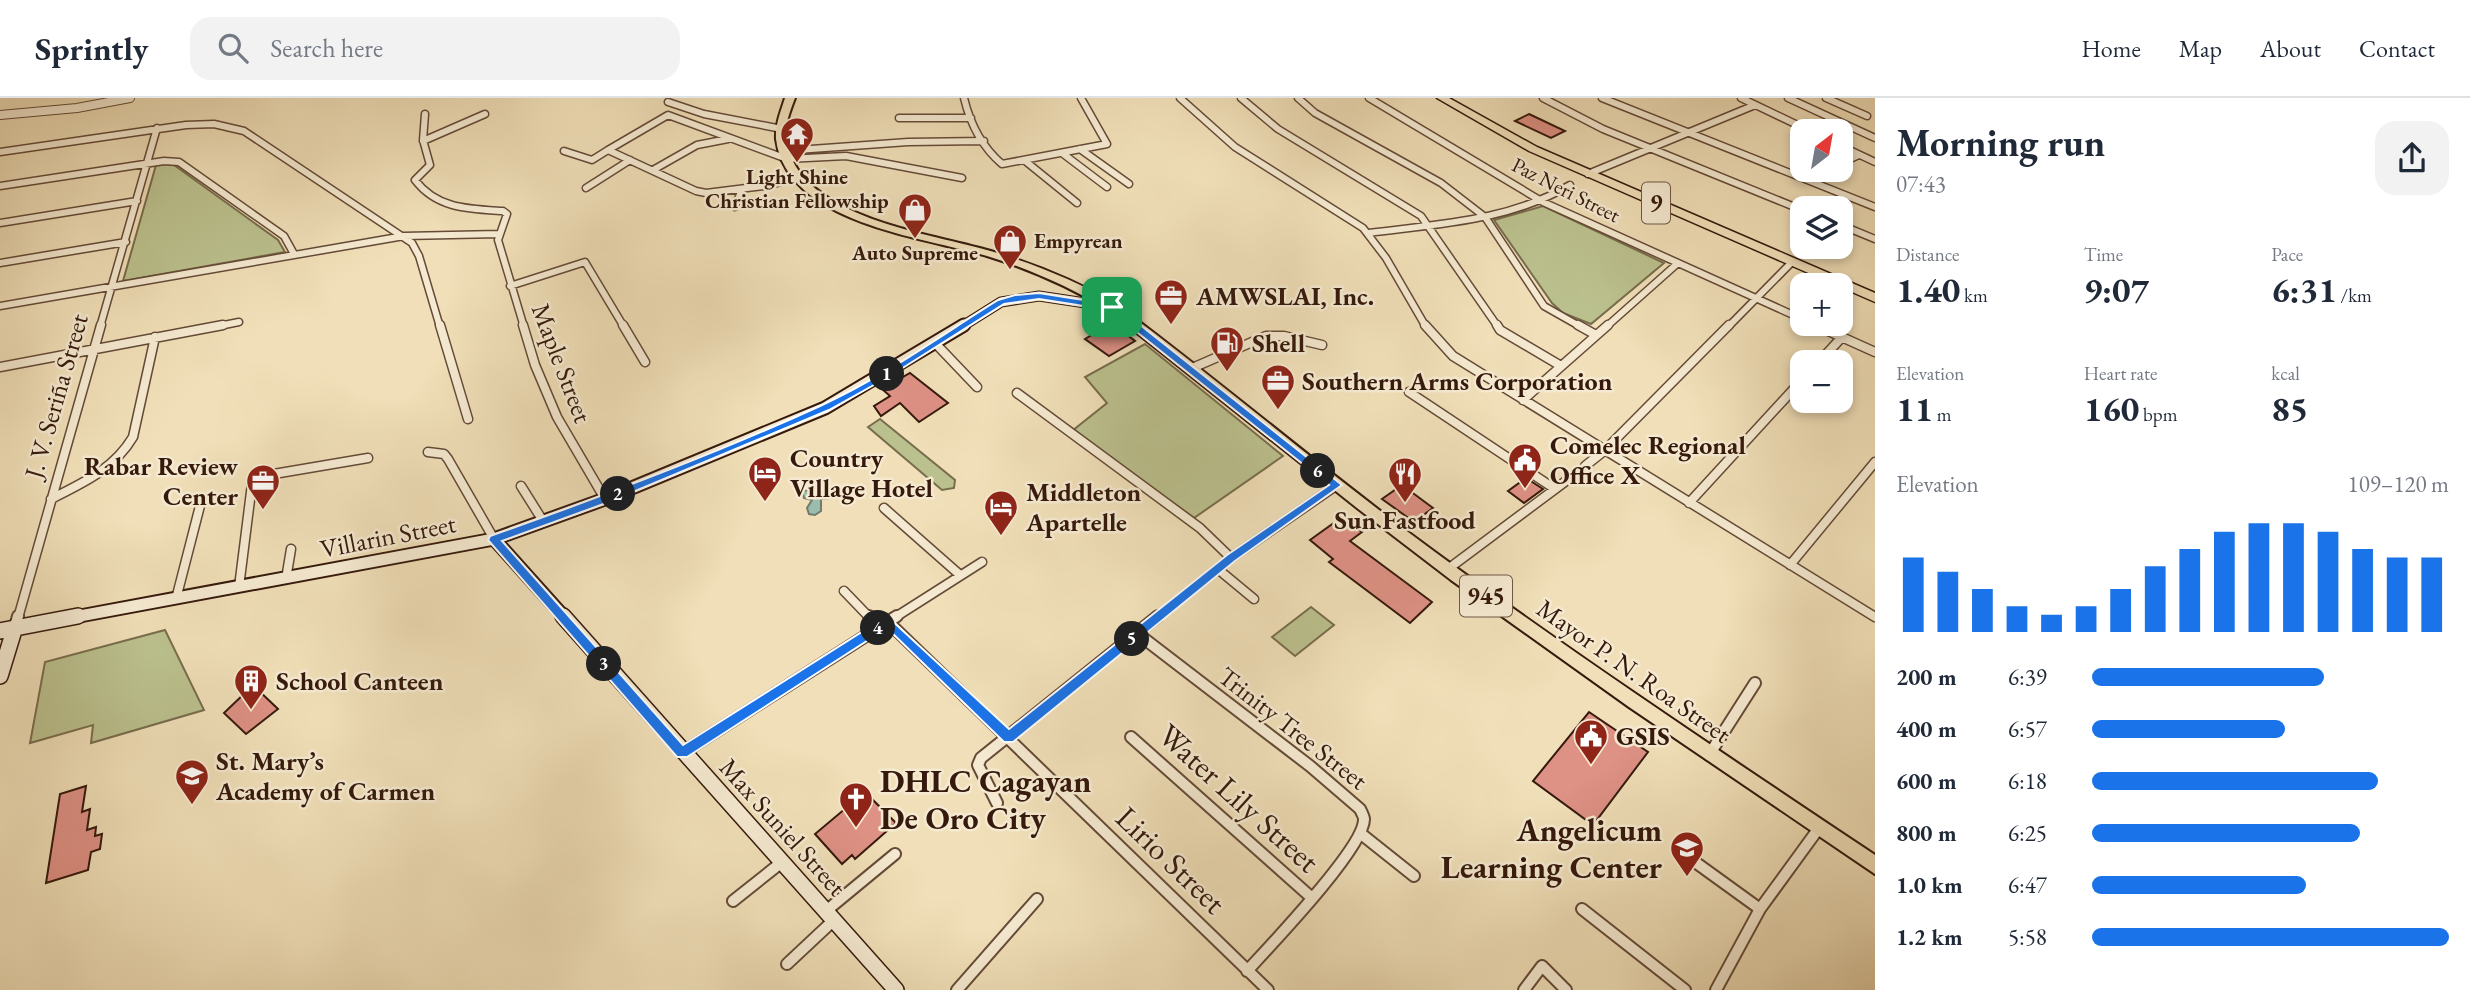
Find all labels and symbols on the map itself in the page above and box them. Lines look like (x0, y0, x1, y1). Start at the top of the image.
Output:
temple icon: Light Shine Christian Fellowship (778, 115, 816, 164)
north arrow (1790, 119, 1853, 182)
street label: Paz Neri Street (1508, 151, 1625, 229)
place label: Light Shine Christian Fellowship (705, 163, 889, 214)
road number: 9 (1642, 182, 1670, 223)
shop icon: Auto Supreme (896, 191, 934, 240)
shop icon: Empyrean (991, 222, 1029, 271)
place label: Empyrean (1034, 227, 1123, 254)
place label: Auto Supreme (851, 239, 978, 266)
pin (1082, 277, 1142, 337)
office icon: AMWSLAI, Inc. (1152, 277, 1190, 326)
place label: AMWSLAI, Inc. (1195, 279, 1374, 313)
street label: Maple Street (524, 299, 600, 427)
street label: J. V. Seriña Street (16, 310, 96, 484)
fuel station icon: Shell (1208, 324, 1246, 373)
place label: Shell (1252, 326, 1305, 360)
pin: 1 (870, 356, 904, 392)
office icon: Southern Arms Corporation (1259, 362, 1297, 411)
place label: Southern Arms Corporation (1302, 364, 1613, 398)
place label: Comelec Regional Office Ⅹ (1550, 428, 1746, 492)
place label: Country Village Hotel (790, 441, 933, 505)
public building icon: Comelec Regional Office Ⅹ (1506, 441, 1544, 490)
place label: Rabar Review Center (84, 449, 238, 513)
hotel icon: Country Village Hotel (746, 454, 784, 503)
pin: 6 (1300, 454, 1336, 488)
restaurant icon: Sun Fastfood (1386, 455, 1424, 504)
office icon: Rabar Review Center (244, 462, 282, 511)
place label: Middleton Apartelle (1025, 475, 1141, 539)
pin: 2 (600, 476, 636, 512)
hotel icon: Middleton Apartelle (982, 488, 1020, 537)
place label: Sun Fastfood (1334, 503, 1476, 537)
street label: Villarin Street (317, 506, 459, 566)
road number: 945 (1460, 575, 1512, 616)
street label: Mayor P. N. Roa Street (1530, 591, 1738, 751)
pin: 4 (860, 610, 896, 646)
pin: 5 (1114, 622, 1150, 656)
pin: 3 (586, 646, 622, 682)
street label: Trinity Tree Street (1211, 659, 1375, 797)
building icon: School Canteen (232, 662, 270, 711)
place label: School Canteen (276, 664, 444, 698)
street label: Water Lily Street (1149, 714, 1329, 882)
public building icon: GSIS (1572, 717, 1610, 766)
place label: GSIS (1616, 719, 1670, 753)
place label: St. Mary’s Academy of Carmen (215, 744, 435, 808)
street label: Max Suniel Street (712, 751, 854, 903)
school or university icon: St. Mary’s Academy of Carmen (173, 757, 211, 806)
place label: DHLC Cagayan De Oro City (880, 760, 1091, 839)
church icon: DHLC Cagayan De Oro City (837, 780, 875, 829)
street label: Lirio Street (1107, 797, 1235, 923)
place label: Angelicum Learning Center (1441, 809, 1663, 888)
school or university icon: Angelicum Learning Center (1668, 829, 1706, 878)

